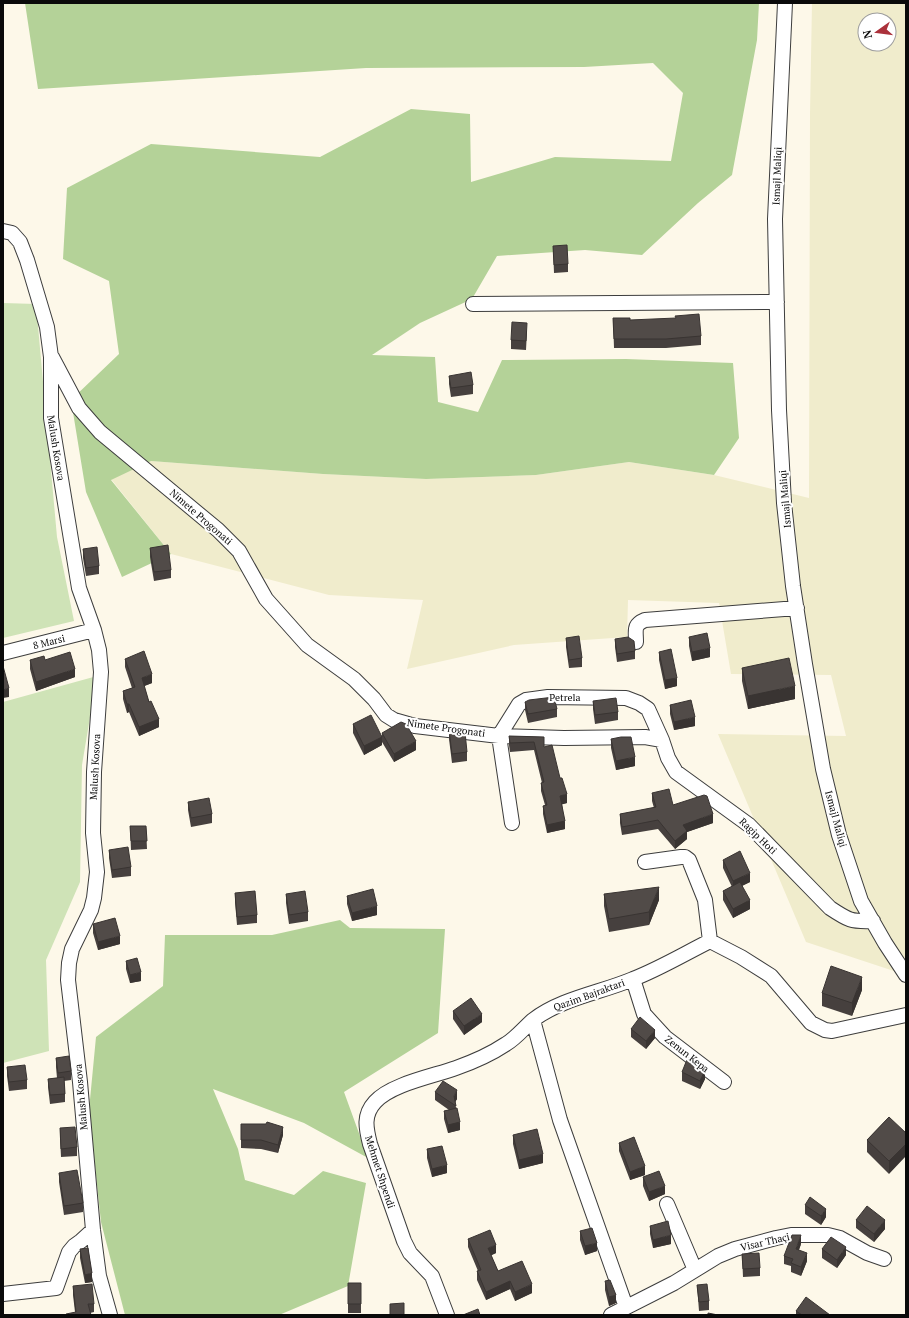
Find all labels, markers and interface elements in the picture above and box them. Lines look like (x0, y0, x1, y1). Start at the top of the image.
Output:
north arrow (857, 12, 897, 52)
text: N (859, 28, 875, 40)
street label: Ismajl Maliqi (769, 147, 785, 205)
street label: Malush Kosova (44, 414, 68, 482)
street label: Ismajl Maliqi (776, 469, 794, 529)
street label: Nimete Progonati (167, 486, 235, 548)
street label: 8 Marsi (32, 632, 66, 652)
street label: Petrela (549, 691, 581, 704)
street label: Nimete Progonati (406, 716, 486, 740)
street label: Malush Kosova (87, 733, 103, 801)
street label: Ismajl Maliqi (822, 789, 850, 849)
street label: Ragip Hoti (737, 815, 779, 857)
street label: Qazim Bajraktari (551, 976, 627, 1014)
street label: Zenun Kepa (662, 1033, 712, 1075)
street label: Malush Kosova (72, 1063, 90, 1131)
street label: Mehmet Shpendi (362, 1134, 398, 1210)
street label: Visar Thaçi (739, 1230, 791, 1254)

